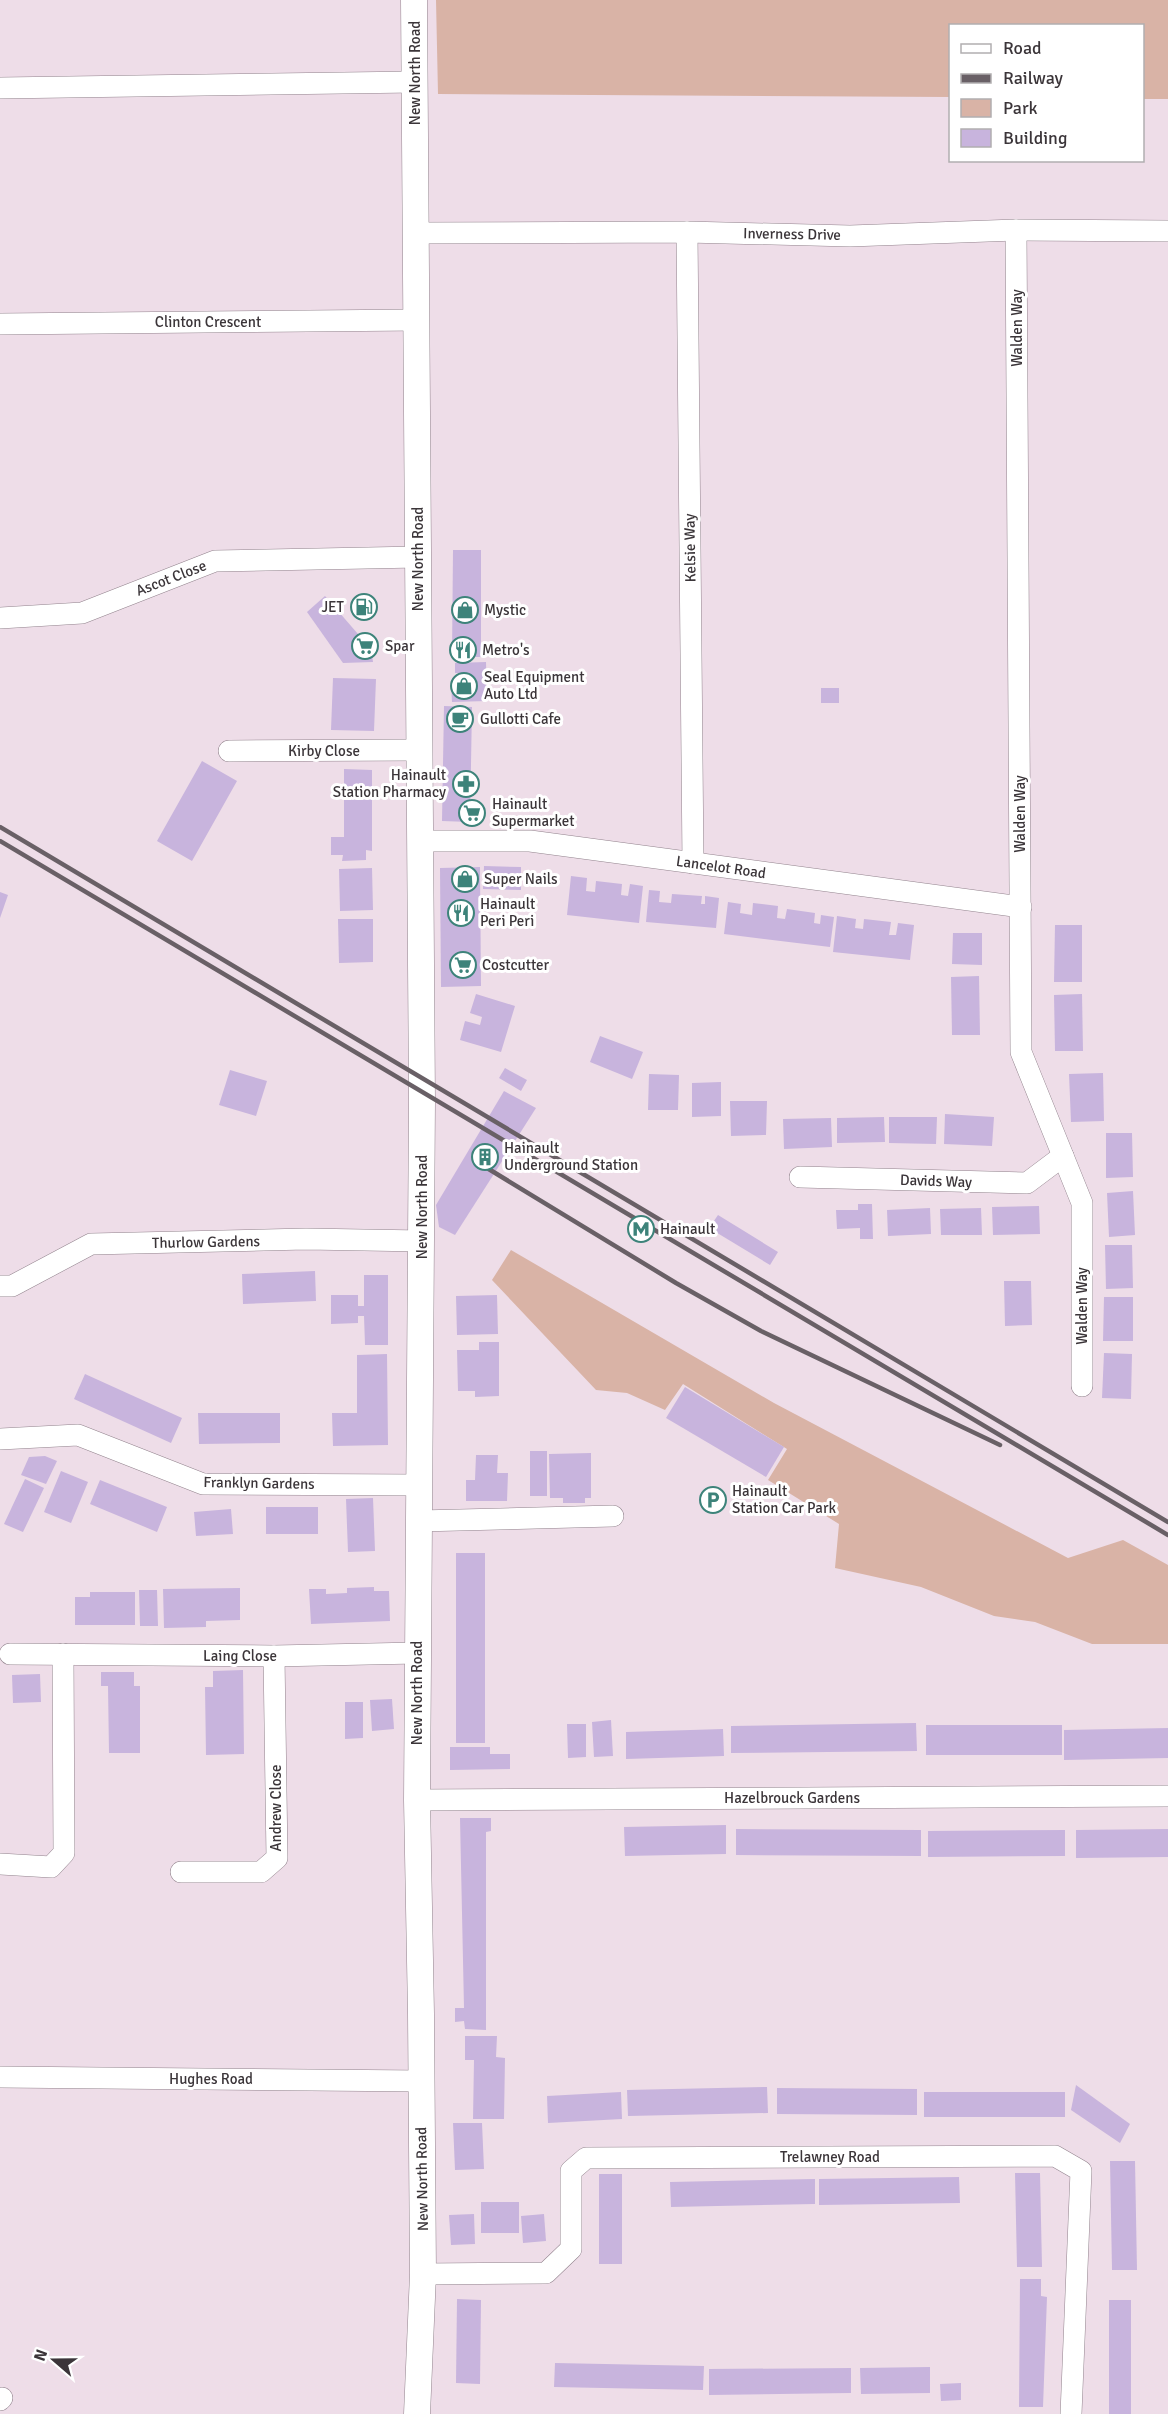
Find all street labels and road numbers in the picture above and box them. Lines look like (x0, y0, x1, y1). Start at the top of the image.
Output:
street label: New North Road (406, 21, 424, 125)
street label: Inverness Drive (743, 224, 841, 244)
street label: Walden Way (1008, 289, 1026, 367)
street label: Clinton Crescent (155, 313, 261, 331)
street label: New North Road (409, 507, 427, 611)
street label: Kelsie Way (680, 513, 700, 583)
street label: Ascot Close (133, 556, 209, 600)
street label: Kirby Close (288, 742, 360, 760)
street label: Walden Way (1011, 775, 1029, 853)
street label: Lancelot Road (675, 852, 767, 882)
street label: New North Road (413, 1155, 431, 1259)
street label: Davids Way (900, 1171, 972, 1191)
street label: Thurlow Gardens (152, 1232, 261, 1252)
street label: Walden Way (1073, 1267, 1091, 1345)
street label: Franklyn Gardens (203, 1473, 315, 1493)
street label: New North Road (408, 1641, 426, 1745)
street label: Laing Close (203, 1647, 277, 1665)
street label: Andrew Close (267, 1764, 285, 1852)
street label: Hazelbrouck Gardens (724, 1789, 860, 1807)
street label: Hughes Road (169, 2070, 253, 2088)
street label: New North Road (412, 2127, 432, 2231)
street label: Trelawney Road (780, 2148, 880, 2166)

